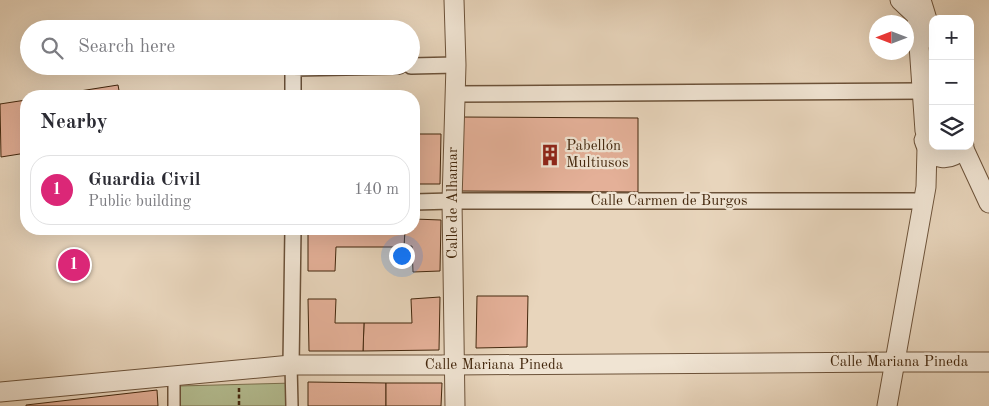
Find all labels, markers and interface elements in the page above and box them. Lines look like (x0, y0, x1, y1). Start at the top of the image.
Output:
north arrow (869, 15, 914, 60)
map controls (929, 15, 974, 150)
button: + (929, 15, 974, 60)
search box (20, 20, 420, 75)
icon: search (38, 34, 66, 62)
text: Search here (78, 38, 175, 57)
button: − (929, 60, 974, 105)
button: layers (929, 105, 974, 150)
text: Nearby (40, 112, 108, 133)
place label: Pabellón Multiusos (566, 139, 628, 171)
building icon: Pabellón Multiusos (537, 142, 563, 168)
street label: Calle de Alhamar (446, 147, 461, 259)
text: Guardia Civil (88, 171, 201, 190)
text: 1 (52, 182, 62, 198)
text: 140 m (354, 182, 399, 198)
text: Public building (88, 194, 191, 210)
street label: Calle Carmen de Burgos (591, 194, 747, 209)
your location (389, 243, 415, 269)
pin: 1 (58, 246, 90, 284)
street label: Calle Mariana Pineda (830, 355, 969, 370)
street label: Calle Mariana Pineda (425, 358, 564, 373)

